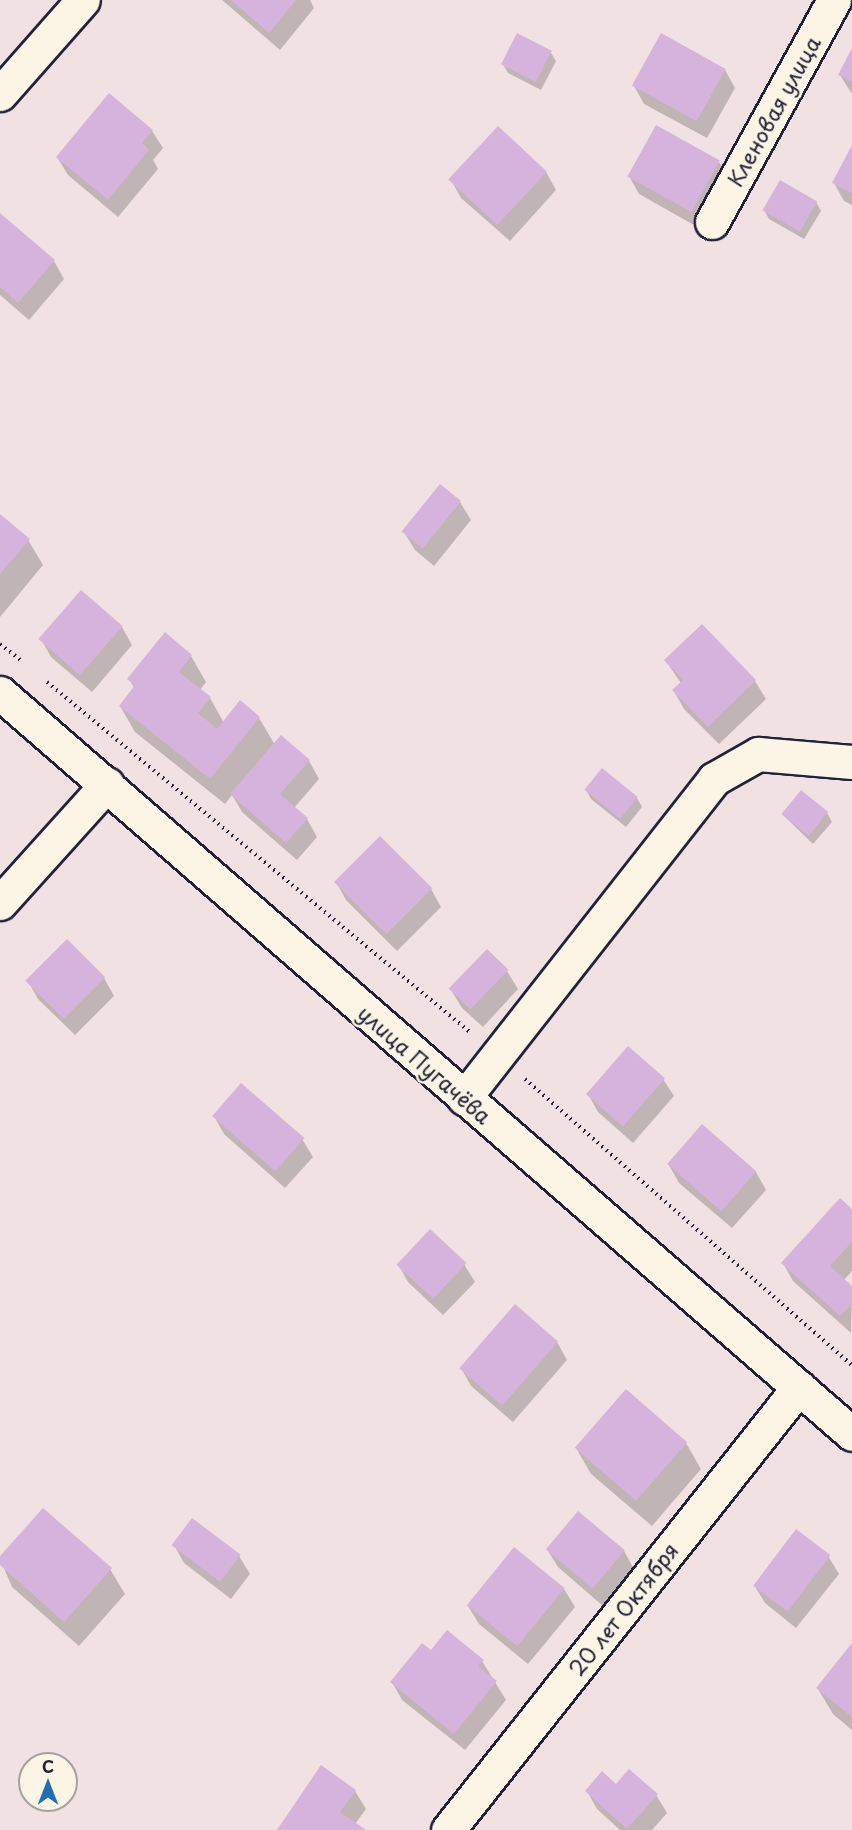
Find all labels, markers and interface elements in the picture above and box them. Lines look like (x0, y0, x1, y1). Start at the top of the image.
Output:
street label: Кленовая улица (721, 31, 825, 191)
street label: улица Пугачёва (353, 999, 497, 1129)
street label: 20 лет Октября (563, 1537, 683, 1681)
north arrow (18, 1752, 78, 1812)
text: С (42, 1754, 54, 1778)

